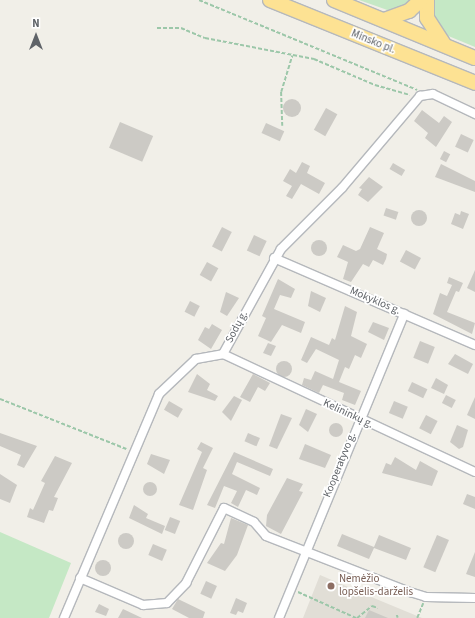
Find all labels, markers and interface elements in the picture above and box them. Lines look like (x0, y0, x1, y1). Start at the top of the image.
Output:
north arrow (16, 16, 56, 56)
text: N (32, 16, 40, 31)
street label: Minsko pl. (349, 27, 397, 57)
street label: Mokyklos g. (348, 284, 402, 318)
street label: Sodų g. (223, 309, 251, 345)
street label: Kelininkų g. (321, 397, 375, 431)
street label: Kooperatyvo g. (321, 430, 359, 500)
place label: Nemėžio lopšelis-darželis (339, 573, 413, 599)
marker: Nemėžio lopšelis-darželis (326, 581, 336, 591)

